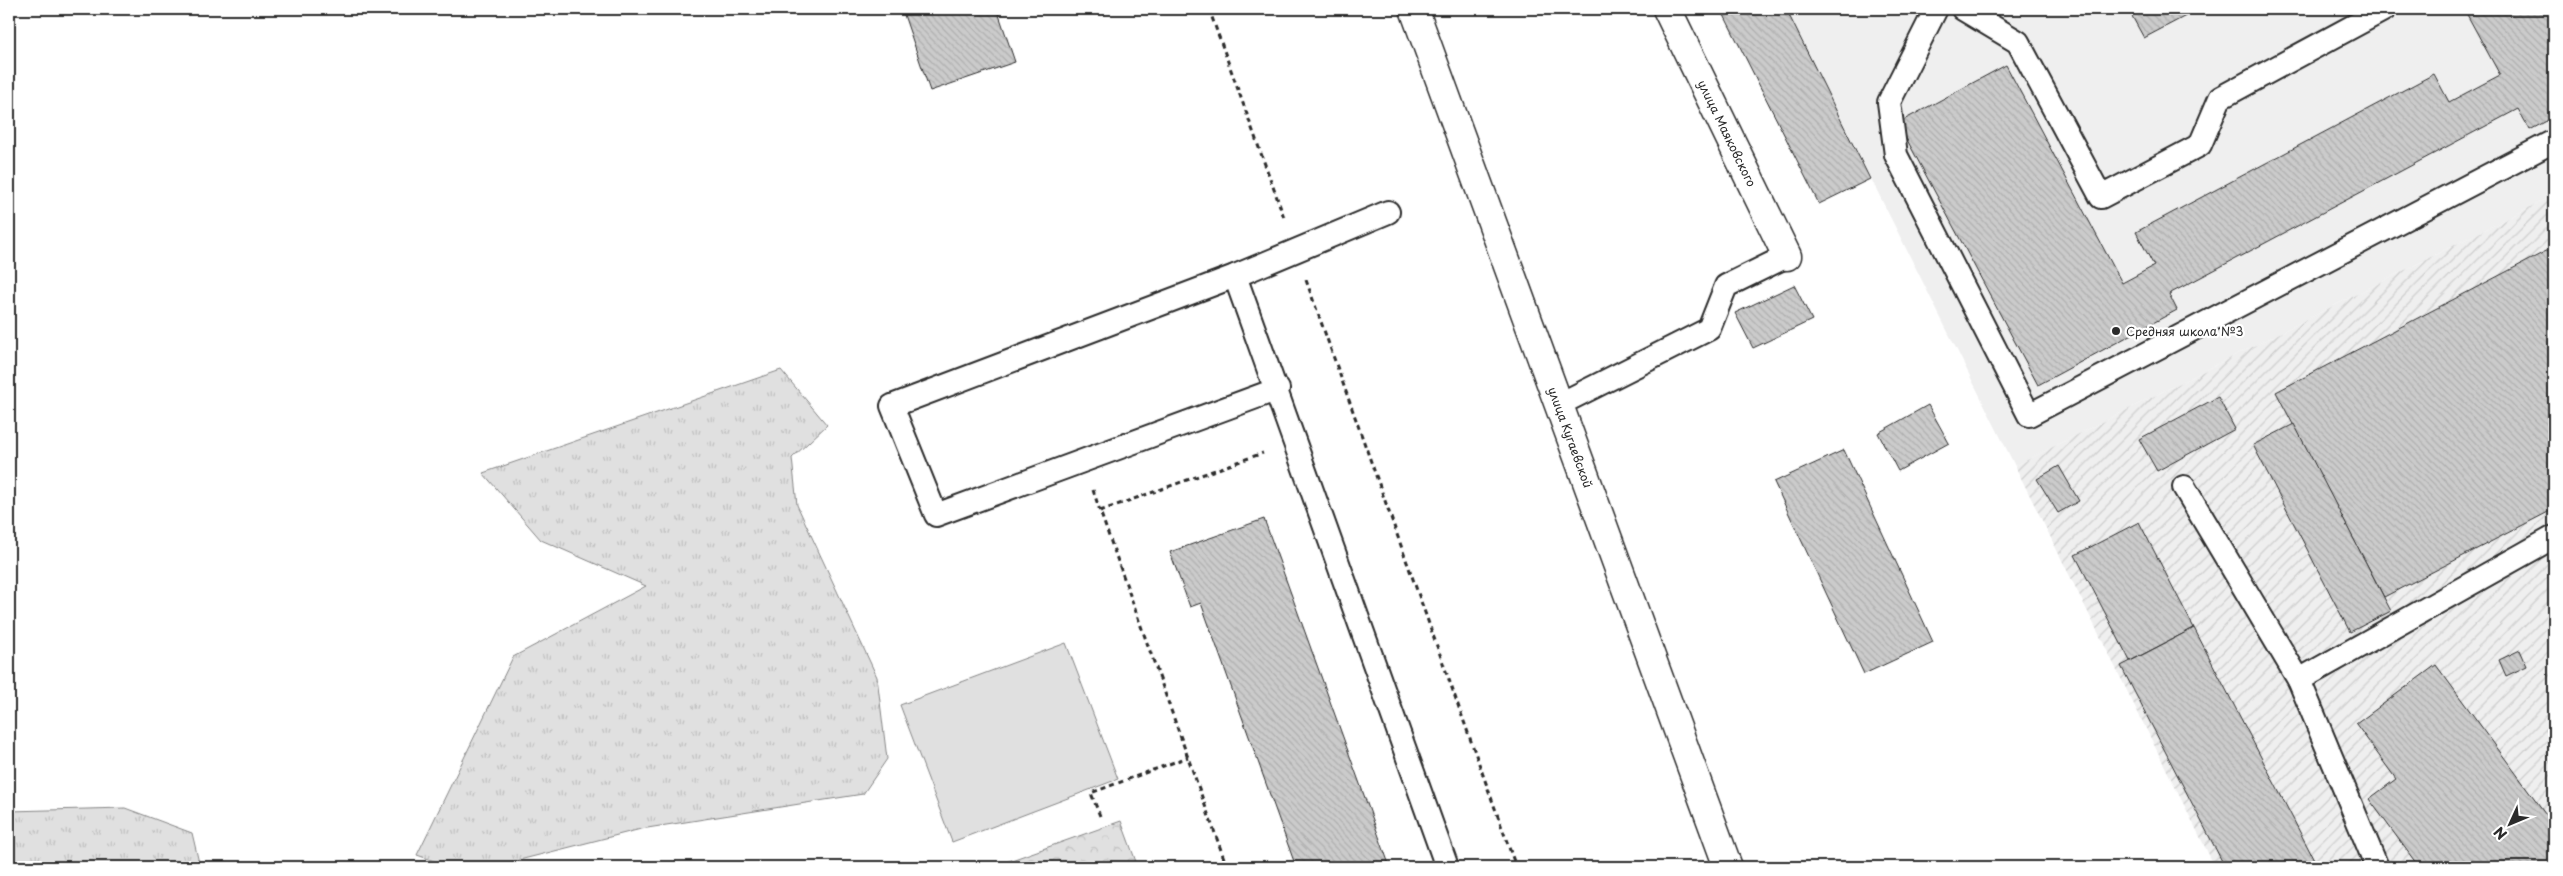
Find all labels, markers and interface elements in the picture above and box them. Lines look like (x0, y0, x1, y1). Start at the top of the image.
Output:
street label: улица Маяковского (1694, 77, 1761, 190)
place label: Средняя школа №3 (2126, 322, 2244, 340)
marker: Средняя школа №3 (2110, 325, 2122, 337)
street label: улица Кугаевской (1544, 384, 1597, 490)
north arrow (2486, 798, 2536, 848)
text: N (2489, 822, 2512, 845)

